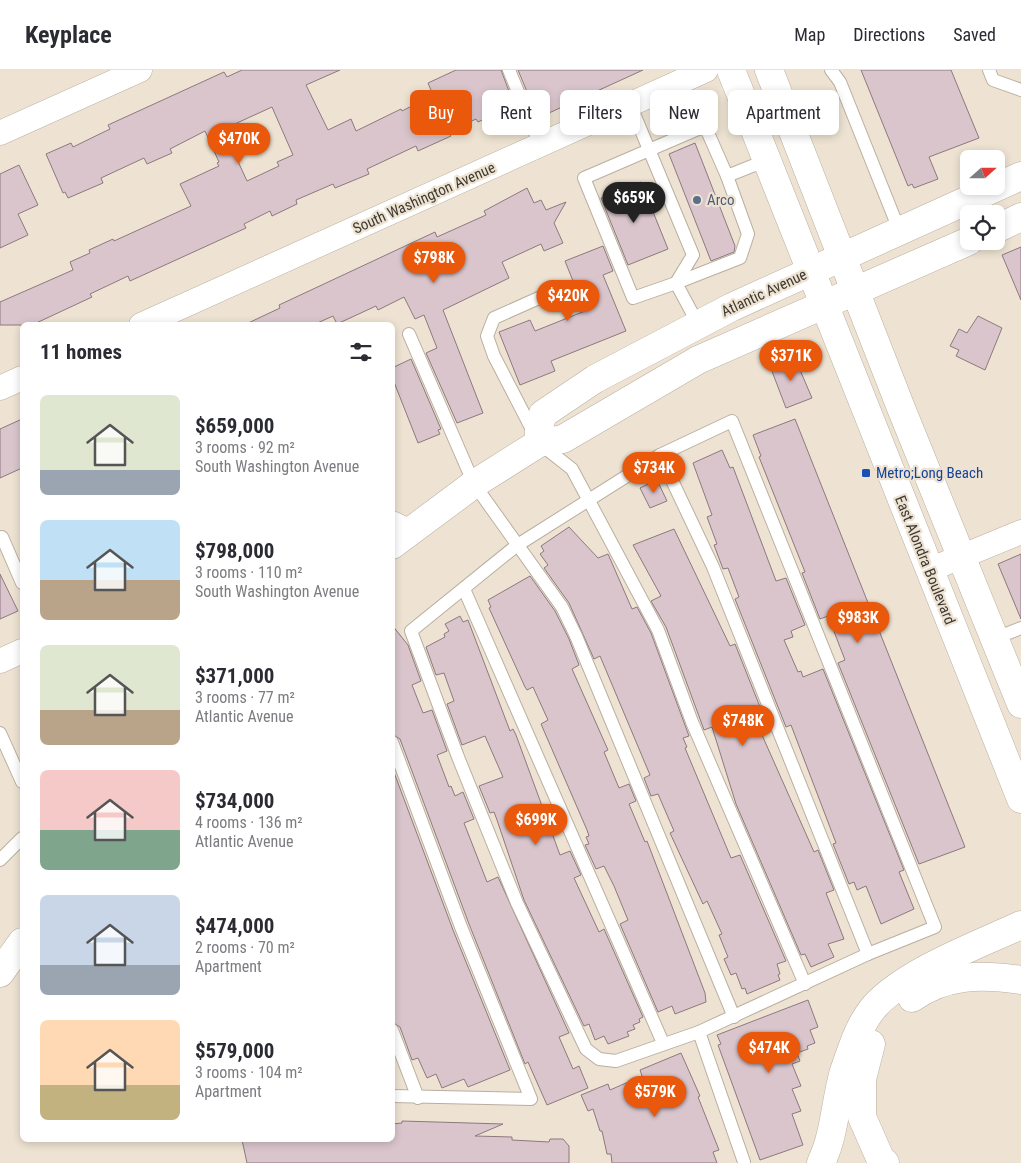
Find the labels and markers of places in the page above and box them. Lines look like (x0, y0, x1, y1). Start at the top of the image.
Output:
pin: $470K (204, 122, 274, 165)
pin: $659K (599, 182, 669, 224)
place label: Arco (707, 191, 735, 209)
marker: Arco (691, 194, 703, 206)
pin: $798K (399, 242, 469, 284)
pin: $420K (533, 280, 603, 322)
pin: $371K (756, 340, 826, 382)
pin: $734K (619, 452, 689, 494)
place label: Metro;Long Beach (876, 464, 983, 482)
marker: Metro;Long Beach (860, 467, 872, 479)
pin: $983K (823, 602, 893, 644)
pin: $748K (708, 704, 778, 747)
pin: $699K (501, 804, 571, 846)
pin: $474K (734, 1032, 804, 1074)
pin: $579K (620, 1076, 690, 1118)

